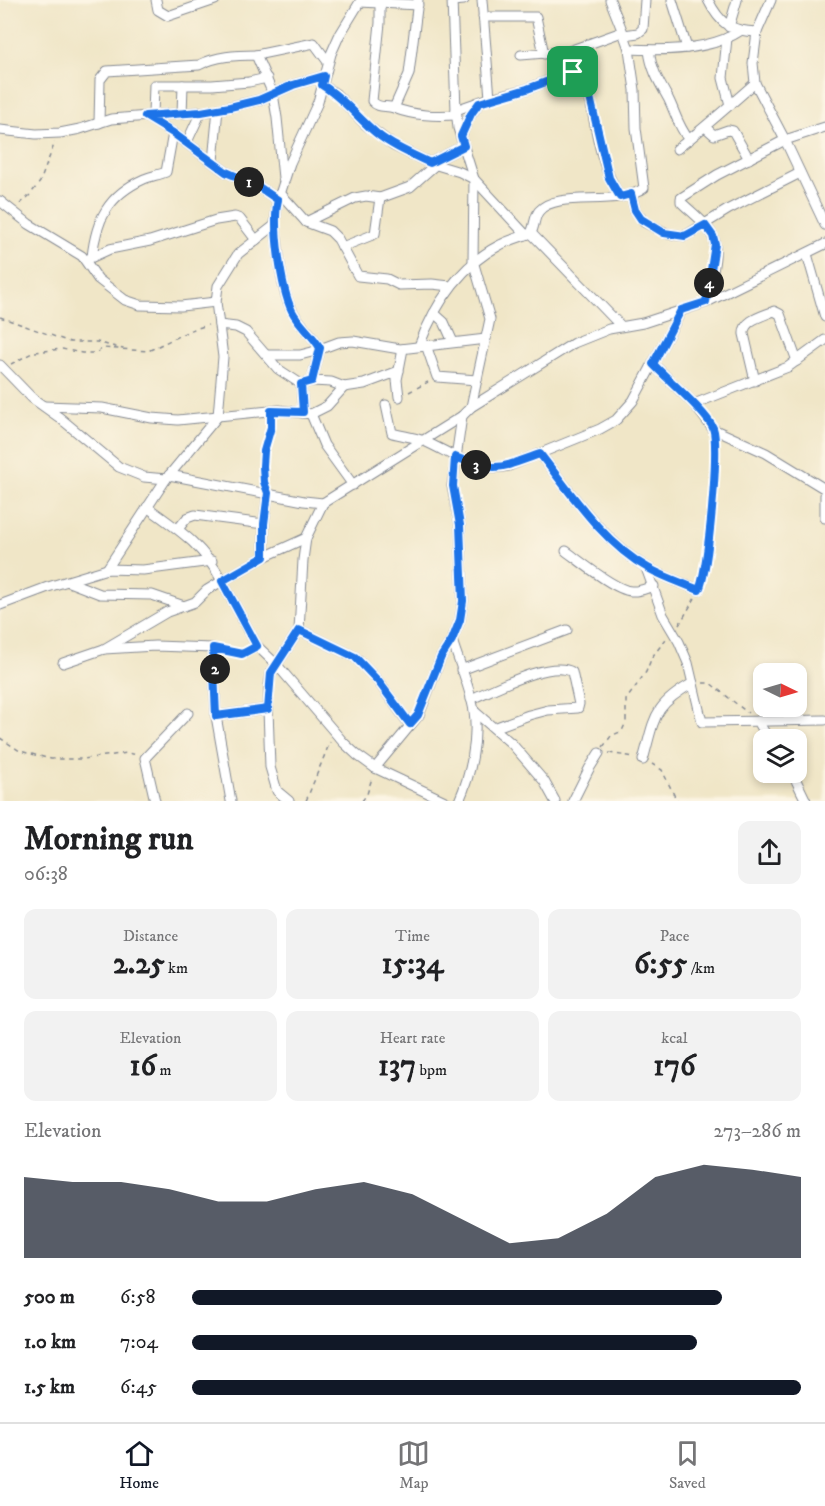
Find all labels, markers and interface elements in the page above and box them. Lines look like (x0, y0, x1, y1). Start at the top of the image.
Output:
pin (547, 46, 598, 97)
icon: arrive (556, 55, 589, 88)
pin: 1 (234, 167, 264, 197)
text: 1 (246, 172, 252, 192)
pin: 4 (694, 268, 724, 298)
text: 4 (704, 273, 714, 293)
pin: 3 (461, 450, 491, 480)
text: 3 (473, 455, 479, 475)
pin: 2 (200, 654, 230, 684)
text: 2 (211, 659, 219, 679)
north arrow (753, 663, 807, 717)
map controls (753, 663, 807, 783)
button: layers (753, 729, 807, 783)
text: Morning run (24, 819, 193, 860)
button: share (738, 821, 801, 884)
text: 06:38 (24, 862, 68, 887)
text: Distance (123, 926, 178, 946)
text: Time (395, 926, 430, 946)
text: Pace (660, 926, 689, 946)
text: 2.25 (113, 946, 165, 983)
text: 15:34 (381, 946, 444, 983)
text: 6:55 (634, 946, 687, 983)
text: km (165, 958, 188, 978)
text: /km (687, 958, 715, 978)
text: Elevation (120, 1028, 181, 1048)
text: Heart rate (380, 1028, 445, 1048)
text: kcal (661, 1028, 688, 1048)
text: 16 (130, 1048, 156, 1085)
text: 137 (378, 1048, 416, 1085)
text: 176 (653, 1048, 696, 1085)
text: m (156, 1060, 171, 1080)
text: bpm (416, 1060, 447, 1080)
text: Elevation (24, 1119, 101, 1144)
text: 273–286 m (714, 1119, 801, 1144)
text: 500 m (24, 1285, 75, 1310)
text: 6:58 (120, 1285, 156, 1310)
text: 1.0 km (24, 1330, 76, 1355)
text: 7:04 (120, 1330, 158, 1355)
text: 1.5 km (24, 1375, 75, 1400)
text: 6:45 (120, 1375, 157, 1400)
tab: Home (119, 1437, 159, 1493)
tab: Map (397, 1437, 430, 1493)
tab: Saved (669, 1437, 706, 1493)

